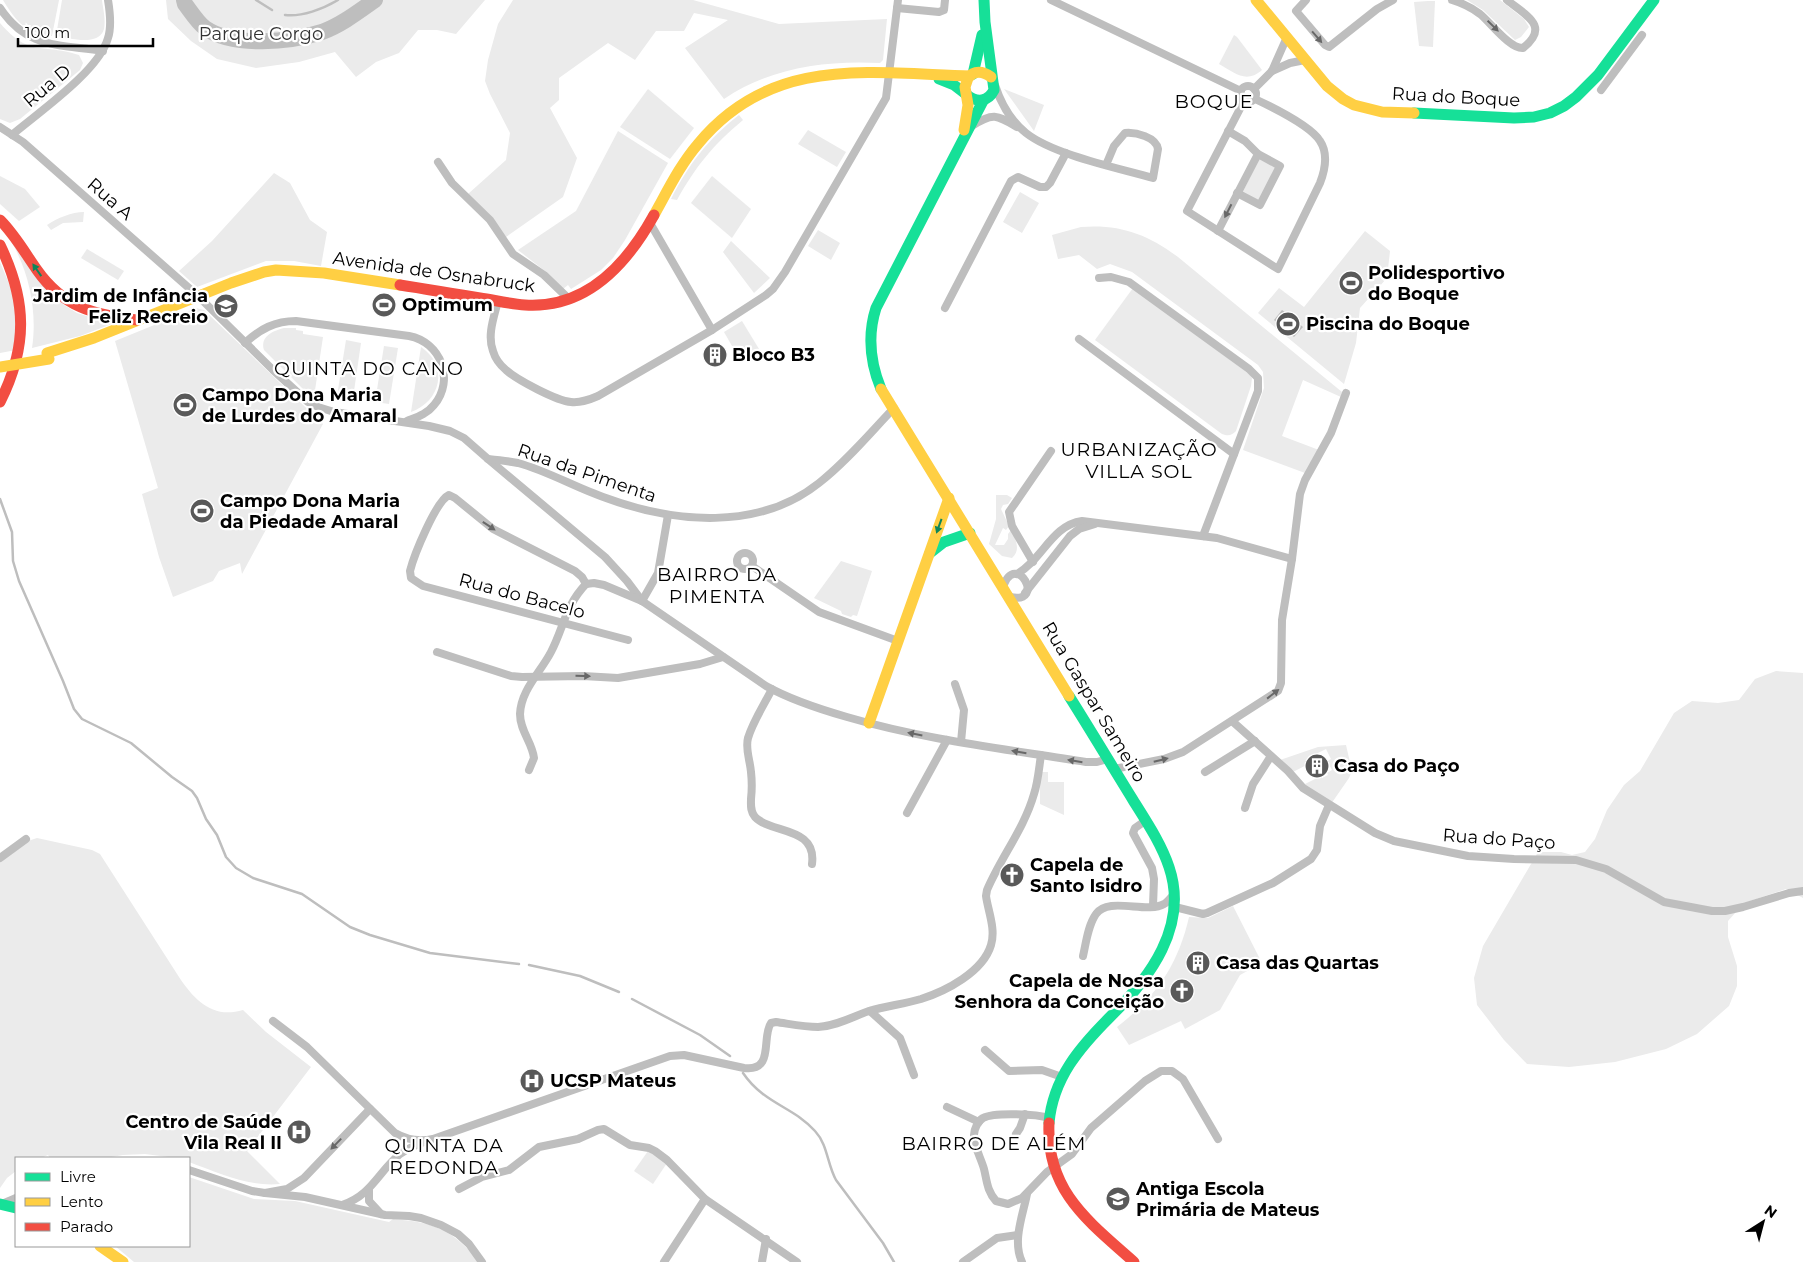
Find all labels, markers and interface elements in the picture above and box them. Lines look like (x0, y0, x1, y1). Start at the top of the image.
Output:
scale bar (18, 15, 152, 47)
one-way arrow (1487, 20, 1499, 32)
text: 100 m (25, 23, 70, 42)
park label: Parque Corgo (199, 23, 323, 45)
one-way arrow (1312, 30, 1323, 43)
street label: Rua D (19, 60, 75, 112)
street label: Rua do Boque (1391, 83, 1521, 111)
district label: BOQUE (1175, 90, 1253, 113)
street label: Rua A (83, 173, 137, 225)
one-way arrow (1224, 204, 1232, 218)
street label: Avenida de Osnabruck (331, 247, 537, 297)
place label: Polidesportivo do Boque (1368, 262, 1505, 305)
one-way arrow (32, 263, 42, 277)
sports icon: Polidesportivo do Boque (1338, 270, 1364, 296)
place label: Jardim de Infância Feliz Recreio (32, 285, 208, 328)
sports icon: Optimum (371, 292, 397, 318)
school or university icon: Jardim de Infância Feliz Recreio (213, 293, 239, 319)
place label: Optimum (402, 294, 493, 316)
sports icon: Piscina do Boque (1275, 311, 1301, 337)
place label: Piscina do Boque (1306, 313, 1470, 335)
building icon: Bloco B3 (702, 342, 728, 368)
place label: Bloco B3 (732, 344, 815, 366)
district label: QUINTA DO CANO (274, 357, 464, 380)
place label: Campo Dona Maria de Lurdes do Amaral (202, 384, 397, 427)
sports icon: Campo Dona Maria de Lurdes do Amaral (172, 392, 198, 418)
district label: URBANIZAÇÃO VILLA SOL (1060, 438, 1218, 483)
street label: Rua da Pimenta (515, 439, 659, 507)
place label: Campo Dona Maria da Piedade Amaral (220, 490, 400, 533)
sports icon: Campo Dona Maria da Piedade Amaral (189, 498, 215, 524)
one-way arrow (935, 518, 942, 533)
one-way arrow (482, 521, 495, 531)
district label: BAIRRO DA PIMENTA (657, 563, 777, 608)
street label: Rua do Bacelo (456, 569, 588, 623)
street label: Rua Gaspar Sameiro (1037, 618, 1151, 786)
one-way arrow (575, 672, 591, 680)
one-way arrow (1266, 689, 1279, 699)
one-way arrow (906, 730, 922, 738)
one-way arrow (1011, 747, 1027, 755)
building icon: Casa do Paço (1304, 753, 1330, 779)
place label: Casa do Paço (1334, 755, 1460, 777)
one-way arrow (1066, 756, 1082, 764)
one-way arrow (1154, 756, 1169, 764)
street label: Rua do Paço (1442, 824, 1556, 854)
place label: Capela de Santo Isidro (1030, 854, 1142, 897)
church icon: Capela de Santo Isidro (999, 862, 1025, 888)
building icon: Casa das Quartas (1185, 950, 1211, 976)
place label: Casa das Quartas (1216, 952, 1379, 974)
place label: Capela de Nossa Senhora da Conceição (955, 970, 1164, 1013)
church icon: Capela de Nossa Senhora da Conceição (1169, 978, 1195, 1004)
hospital icon: UCSP Mateus (519, 1068, 545, 1094)
place label: UCSP Mateus (550, 1070, 676, 1092)
place label: Centro de Saúde Vila Real II (126, 1111, 282, 1154)
hospital icon: Centro de Saúde Vila Real II (286, 1119, 312, 1145)
district label: BAIRRO DE ALÉM (901, 1132, 1087, 1155)
district label: QUINTA DA REDONDA (384, 1134, 504, 1179)
one-way arrow (330, 1138, 342, 1150)
legend (15, 1157, 190, 1247)
text: Livre (60, 1167, 96, 1186)
place label: Antiga Escola Primária de Mateus (1135, 1178, 1320, 1221)
school or university icon: Antiga Escola Primária de Mateus (1105, 1186, 1131, 1212)
text: Lento (60, 1192, 103, 1211)
north arrow (1738, 1197, 1788, 1247)
text: N (1761, 1201, 1781, 1222)
text: Parado (60, 1217, 113, 1236)

